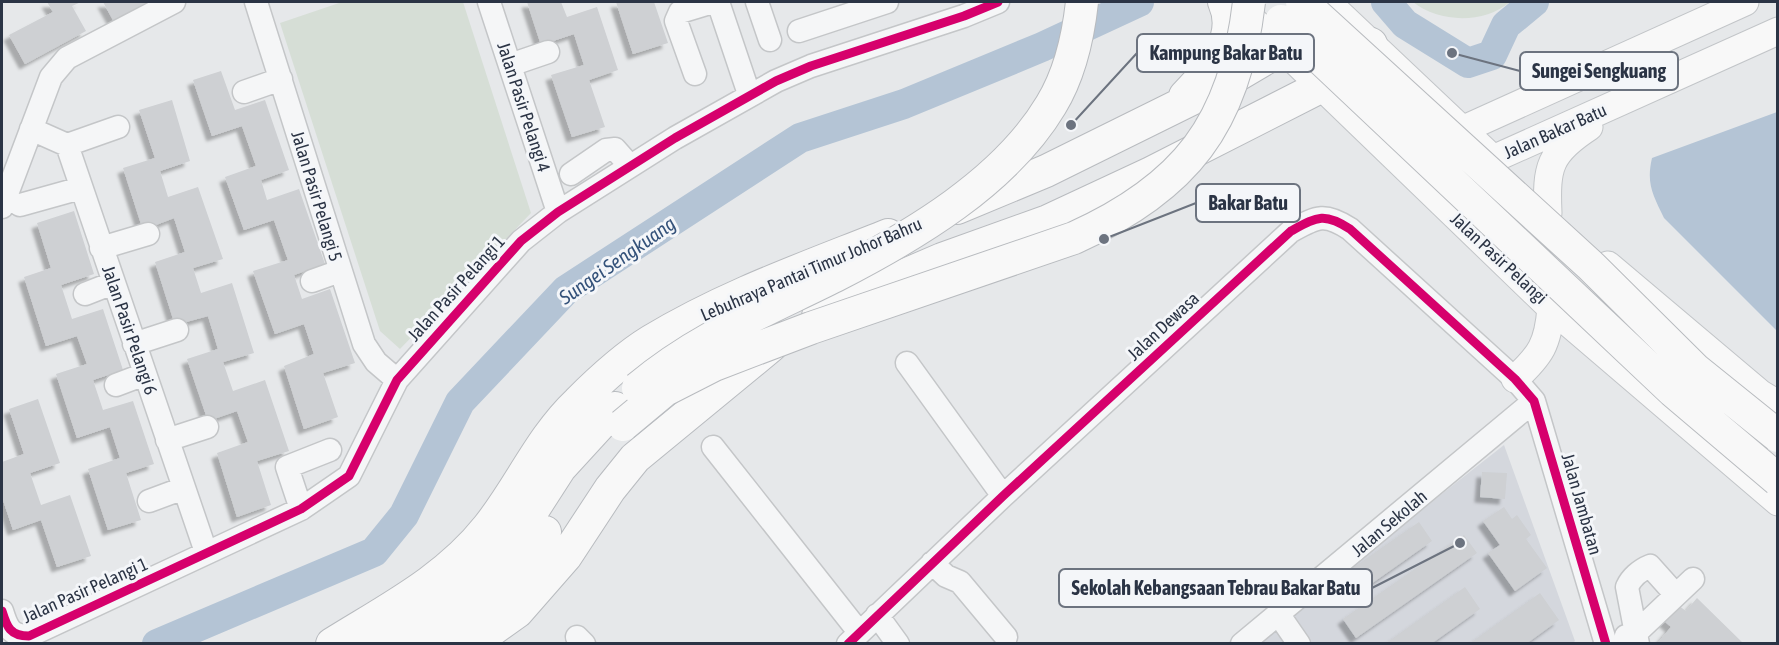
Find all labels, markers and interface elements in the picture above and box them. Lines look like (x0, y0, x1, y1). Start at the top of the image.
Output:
callout: Kampung Bakar Batu (1137, 34, 1314, 72)
street label: Jalan Pasir Pelangi 4 (493, 40, 555, 174)
text: Kampung Bakar Batu (1150, 41, 1303, 64)
callout: Sungei Sengkuang (1520, 52, 1678, 90)
text: Sungei Sengkuang (1532, 59, 1667, 82)
street label: Jalan Bakar Batu (1500, 99, 1610, 163)
street label: Jalan Pasir Pelangi 5 (287, 128, 347, 264)
callout: Bakar Batu (1196, 184, 1300, 222)
text: Bakar Batu (1208, 191, 1288, 214)
street label: Jalan Pasir Pelangi (1446, 208, 1552, 308)
water label: Sungei Sengkuang (554, 211, 680, 309)
street label: Lebuhraya Pantai Timur Johor Bahru (697, 213, 925, 325)
street label: Jalan Pasir Pelangi 1 (403, 231, 509, 345)
street label: Jalan Pasir Pelangi 6 (98, 263, 162, 397)
street label: Jalan Dewasa (1123, 288, 1203, 364)
street label: Jalan Jambatan (1557, 451, 1607, 557)
street label: Jalan Sekolah (1347, 485, 1431, 561)
street label: Jalan Pasir Pelangi 1 (19, 553, 151, 627)
callout: Sekolah Kebangsaan Tebrau Bakar Batu (1059, 569, 1372, 607)
text: Sekolah Kebangsaan Tebrau Bakar Batu (1071, 576, 1361, 599)

